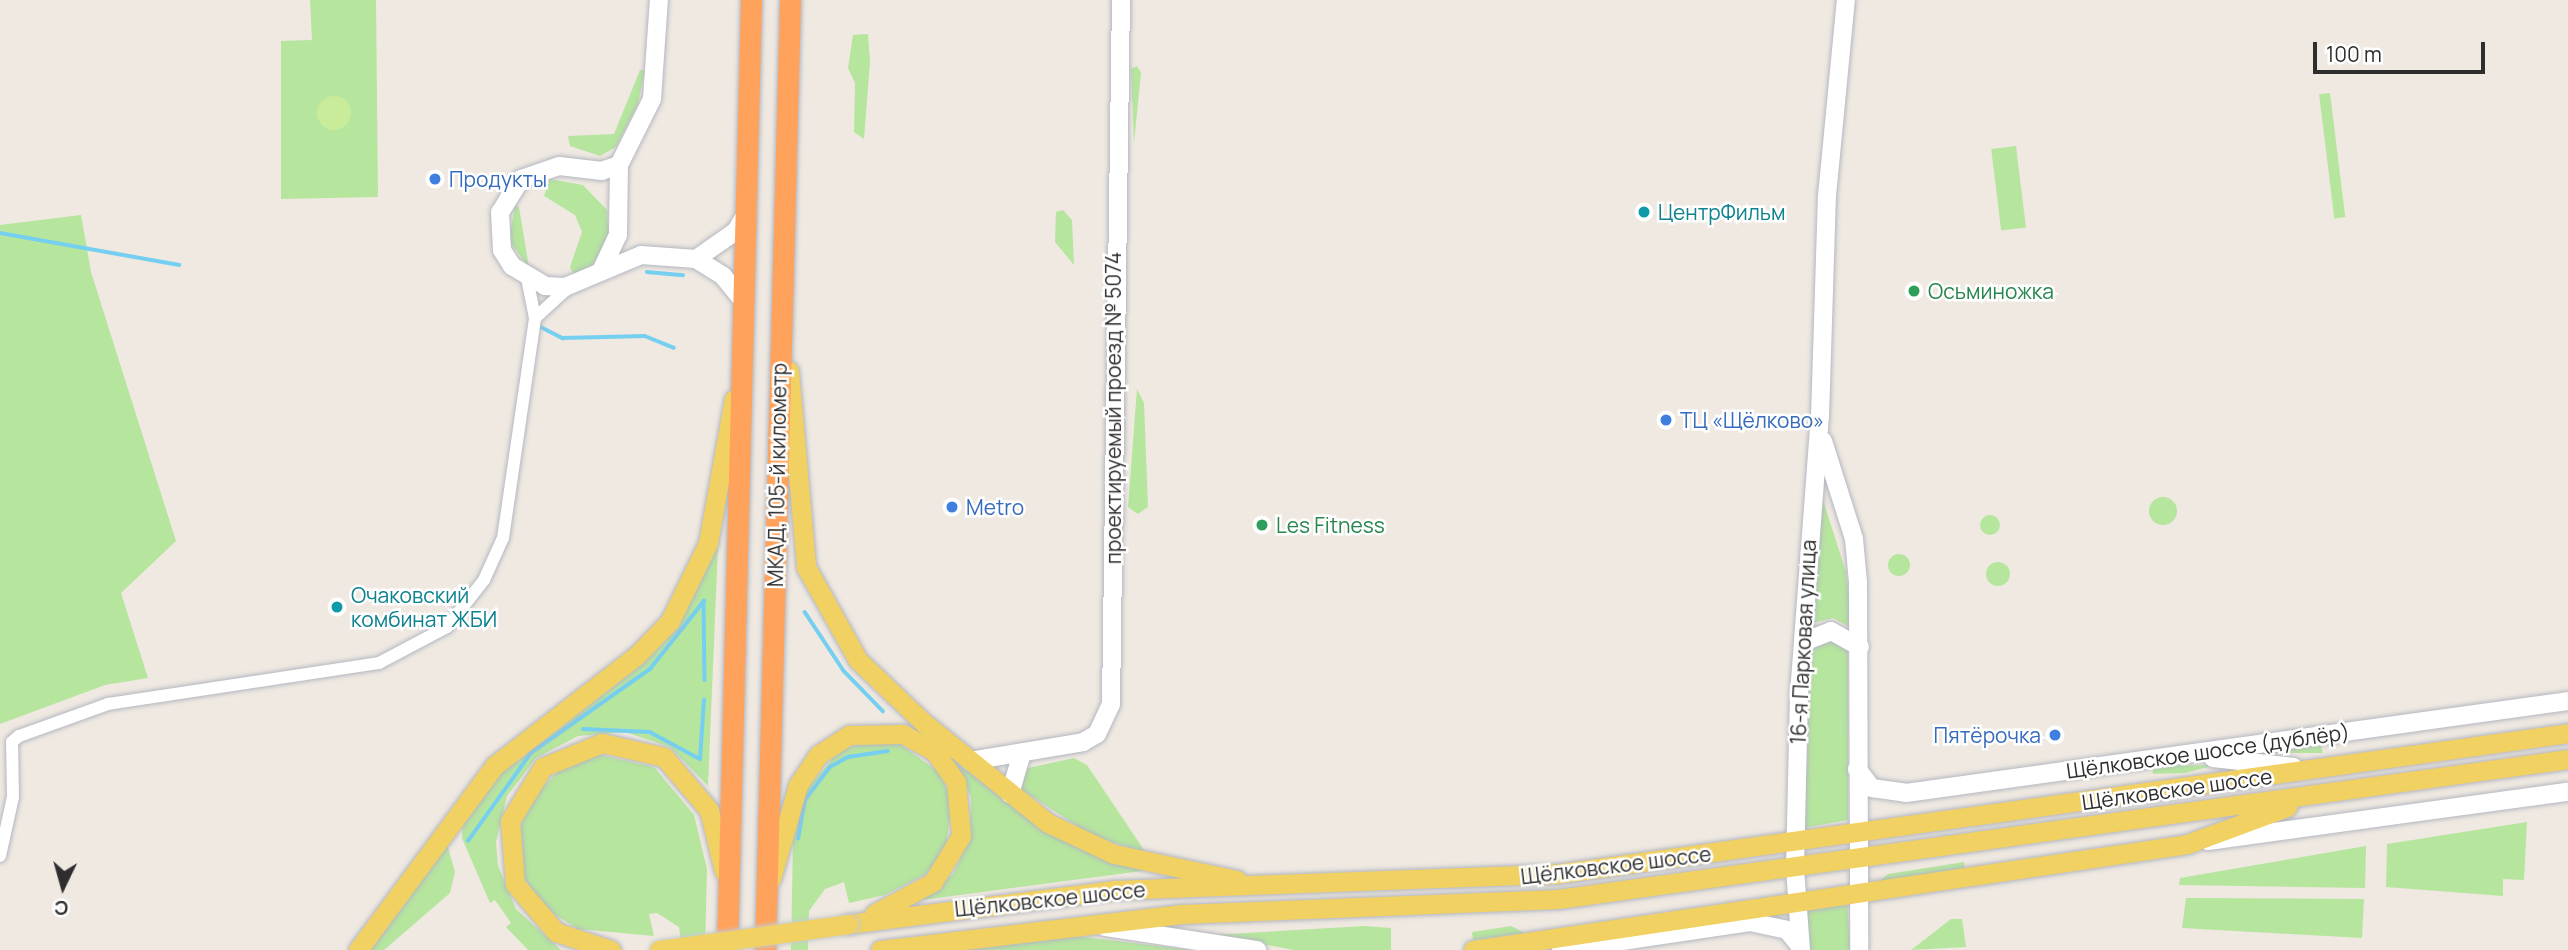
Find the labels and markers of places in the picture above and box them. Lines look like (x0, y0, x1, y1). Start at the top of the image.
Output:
place label: Продукты (449, 166, 547, 192)
marker: Продукты (427, 171, 443, 187)
place label: ЦентрФильм (1658, 199, 1786, 225)
marker: ЦентрФильм (1636, 204, 1652, 220)
place label: Осьминожка (1928, 278, 2054, 304)
marker: Осьминожка (1906, 283, 1922, 299)
place label: ТЦ «Щёлково» (1680, 407, 1824, 433)
marker: ТЦ «Щёлково» (1658, 412, 1674, 428)
place label: Metro (966, 494, 1024, 520)
marker: Metro (944, 499, 960, 515)
place label: Les Fitness (1276, 512, 1385, 538)
marker: Les Fitness (1254, 517, 1270, 533)
place label: Очаковский комбинат ЖБИ (351, 582, 497, 632)
marker: Очаковский комбинат ЖБИ (329, 599, 345, 615)
place label: Пятёрочка (1934, 722, 2041, 748)
marker: Пятёрочка (2047, 727, 2063, 743)

